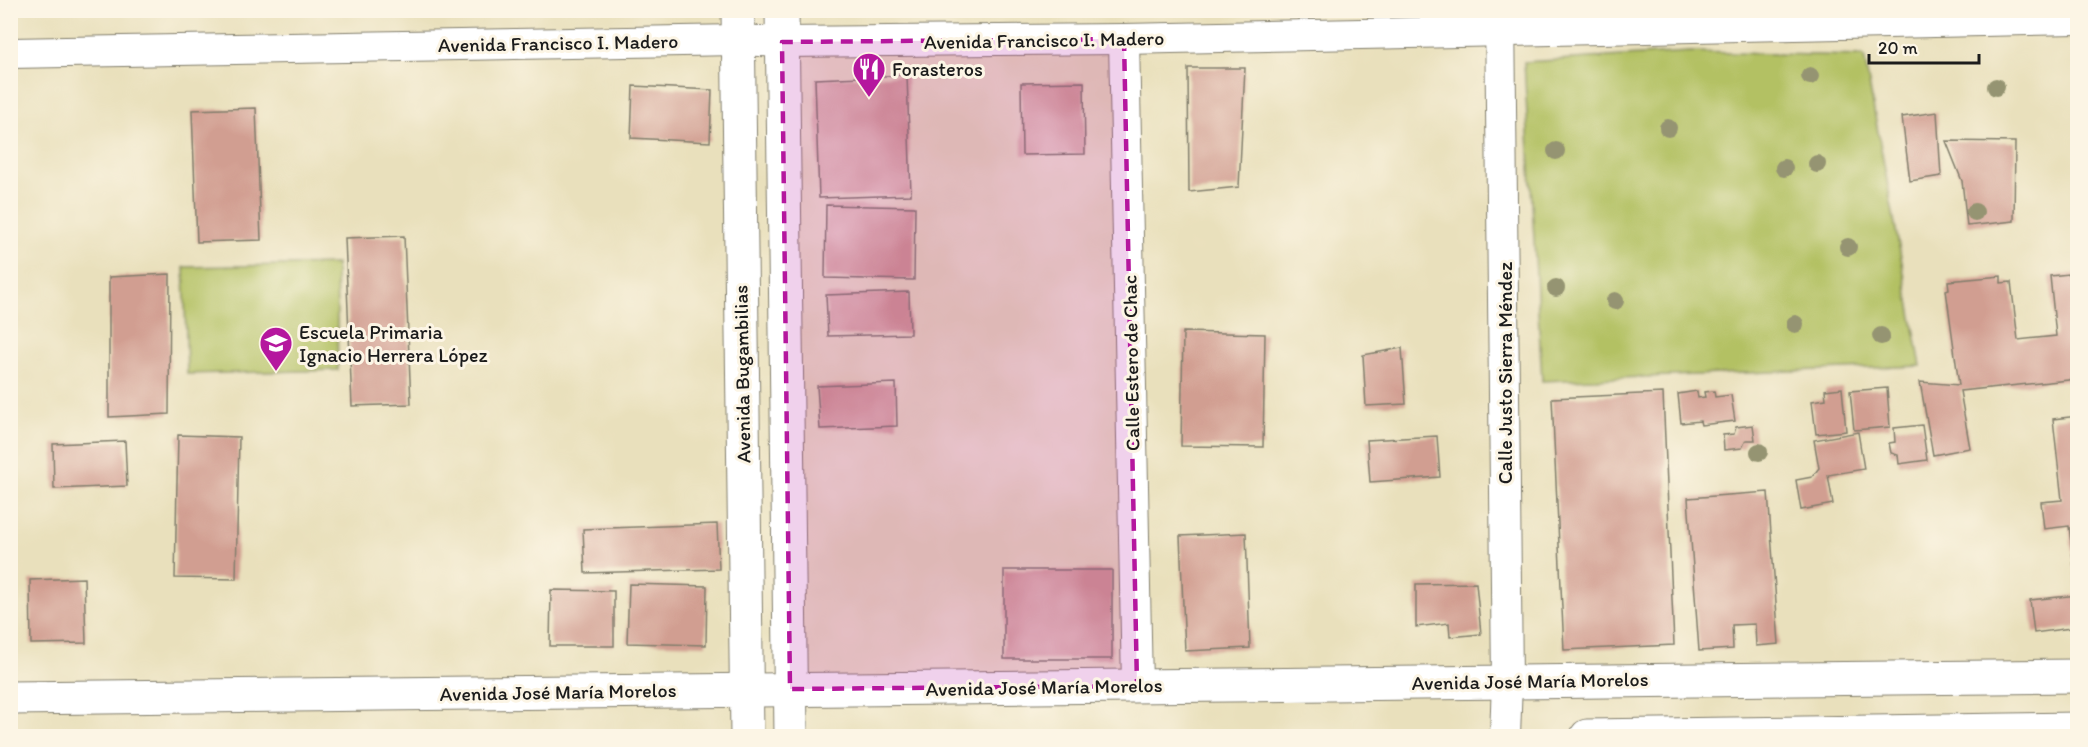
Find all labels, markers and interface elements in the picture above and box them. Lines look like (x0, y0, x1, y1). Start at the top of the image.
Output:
street label: Avenida Francisco I. Madero (924, 26, 1164, 54)
scale bar (1869, 27, 1978, 65)
street label: Avenida Francisco I. Madero (438, 29, 678, 57)
text: 20 m (1878, 37, 1918, 59)
restaurant icon: Forasteros (851, 51, 887, 98)
place label: Forasteros (892, 57, 983, 81)
street label: Calle Justo Sierra Méndez (1493, 261, 1517, 484)
street label: Calle Estero de Chac (1117, 275, 1145, 451)
street label: Avenida Bugambilias (728, 285, 756, 463)
place label: Escuela Primaria Ignacio Herrera López (299, 320, 488, 367)
school or university icon: Escuela Primaria Ignacio Herrera López (258, 325, 294, 372)
street label: Avenida José María Morelos (1411, 667, 1649, 695)
street label: Avenida José María Morelos (925, 673, 1163, 701)
street label: Avenida José María Morelos (439, 678, 677, 706)

